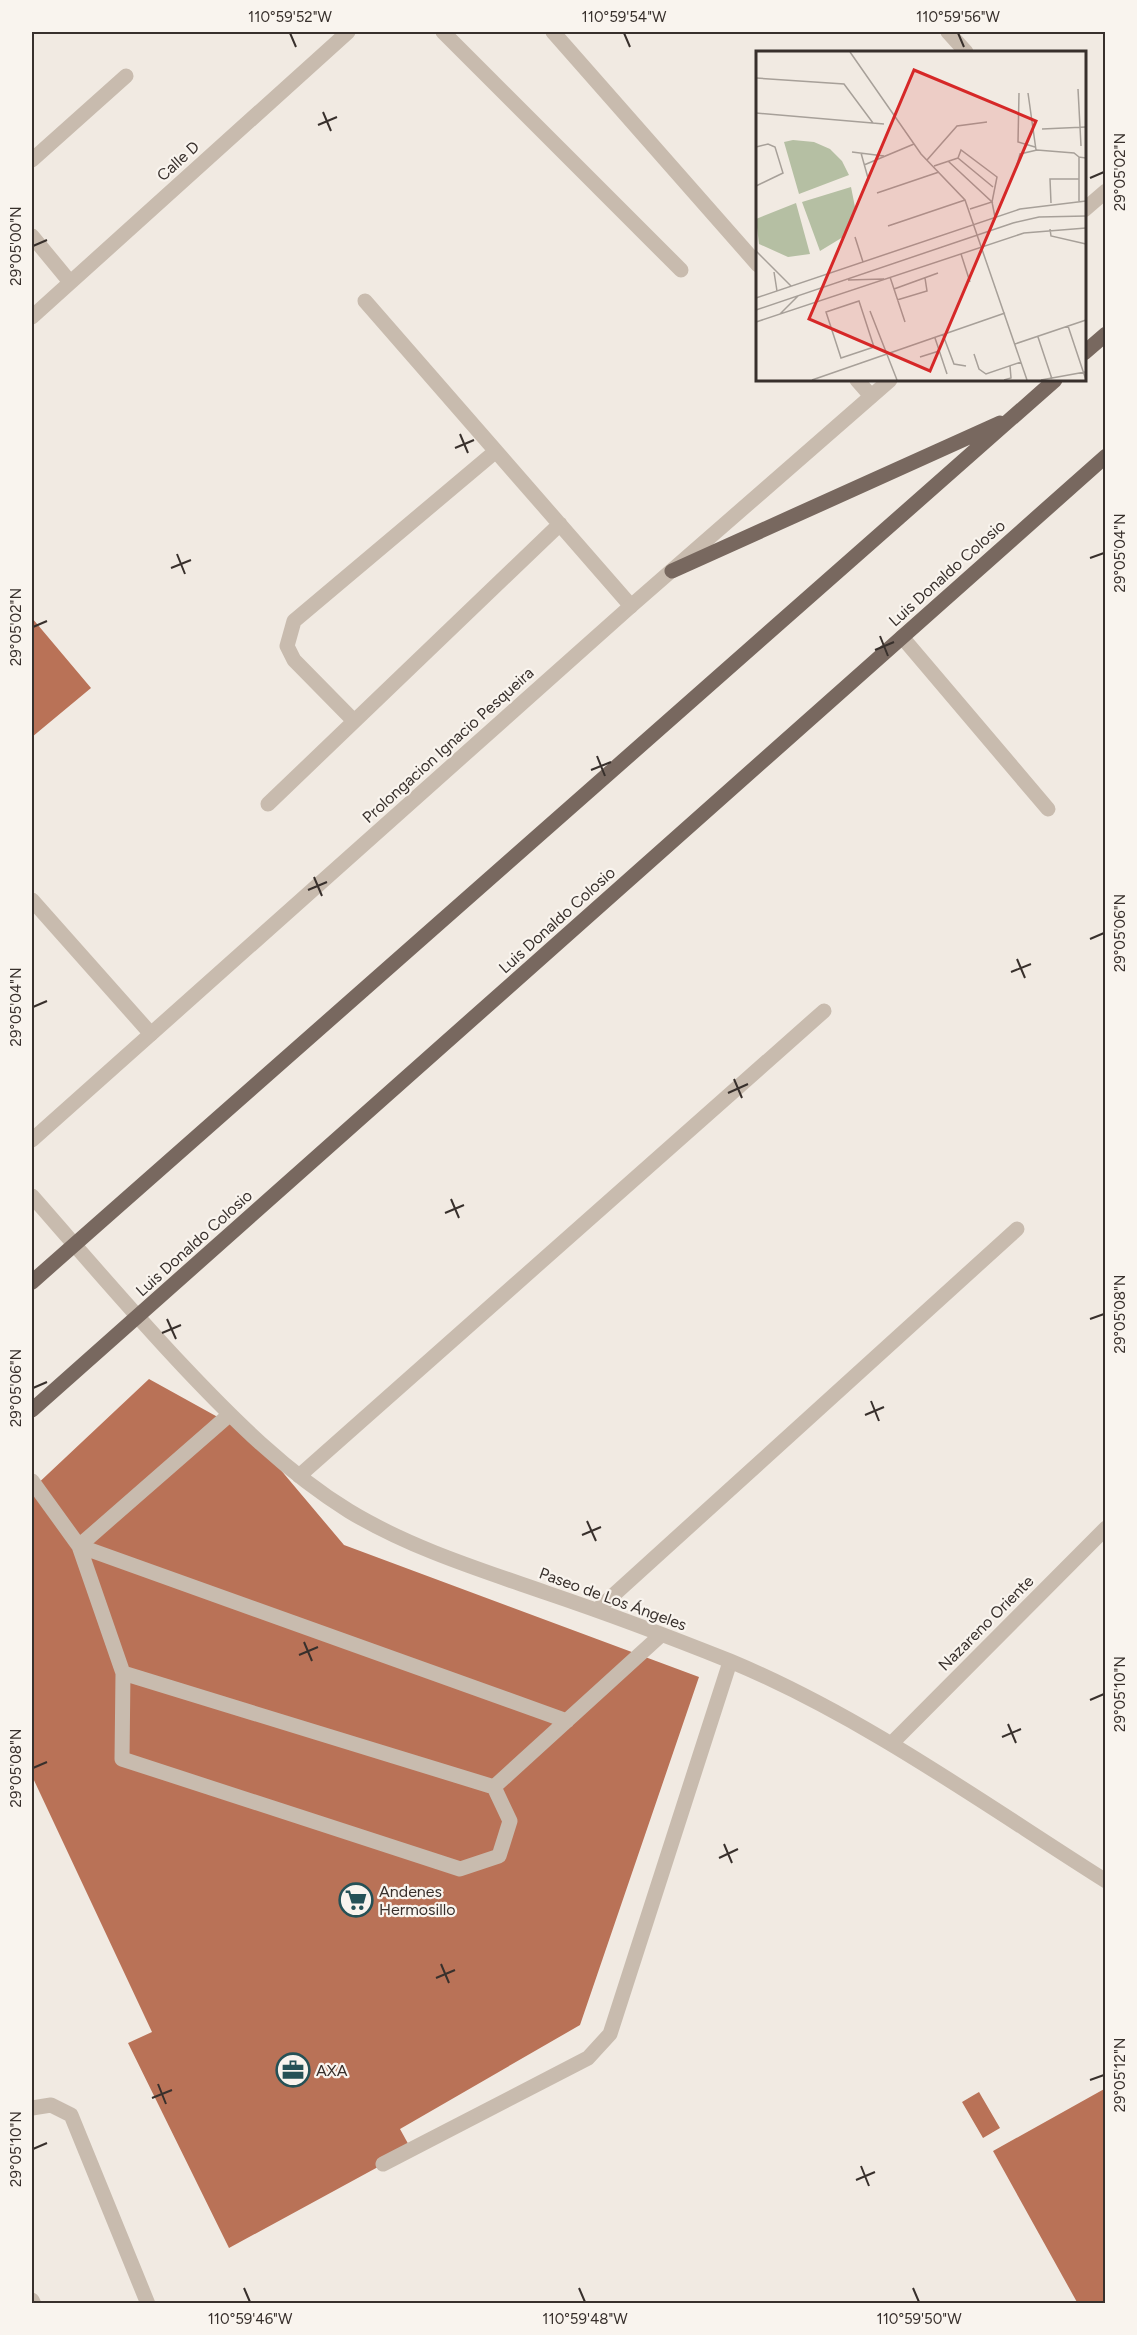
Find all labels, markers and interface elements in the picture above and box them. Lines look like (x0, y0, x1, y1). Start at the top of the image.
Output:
text: 110°59'52"W (248, 8, 333, 26)
text: 110°59'54"W (582, 8, 667, 26)
text: 110°59'56"W (916, 8, 1001, 26)
inset map (756, 51, 1086, 381)
text: 29°05'02"N (1111, 133, 1129, 211)
street label: Calle D (153, 137, 203, 185)
text: 29°05'00"N (7, 206, 25, 286)
text: 29°05'04"N (1111, 514, 1129, 593)
street label: Luis Donaldo Colosio (885, 516, 1009, 630)
text: 29°05'02"N (7, 588, 25, 666)
street label: Prolongacion Ignacio Pesqueira (359, 663, 537, 827)
street label: Luis Donaldo Colosio (495, 863, 619, 977)
text: 29°05'06"N (1111, 894, 1129, 972)
text: 29°05'04"N (7, 968, 25, 1047)
street label: Luis Donaldo Colosio (132, 1186, 256, 1300)
text: 29°05'08"N (1111, 1275, 1129, 1353)
text: 29°05'06"N (7, 1349, 25, 1427)
street label: Paseo de Los Ángeles (537, 1564, 689, 1634)
street label: Nazareno Oriente (934, 1571, 1038, 1675)
text: 29°05'10"N (1111, 1656, 1129, 1732)
text: 29°05'08"N (7, 1729, 25, 1807)
supermarket icon: Andenes Hermosillo (338, 1882, 374, 1918)
place label: Andenes Hermosillo (379, 1882, 456, 1919)
text: 29°05'12"N (1111, 2038, 1129, 2112)
office icon: AXA (275, 2052, 311, 2088)
place label: AXA (316, 2061, 348, 2080)
text: 29°05'10"N (7, 2111, 25, 2187)
text: 110°59'46"W (208, 2310, 293, 2328)
text: 110°59'48"W (542, 2310, 628, 2328)
text: 110°59'50"W (876, 2310, 962, 2328)

